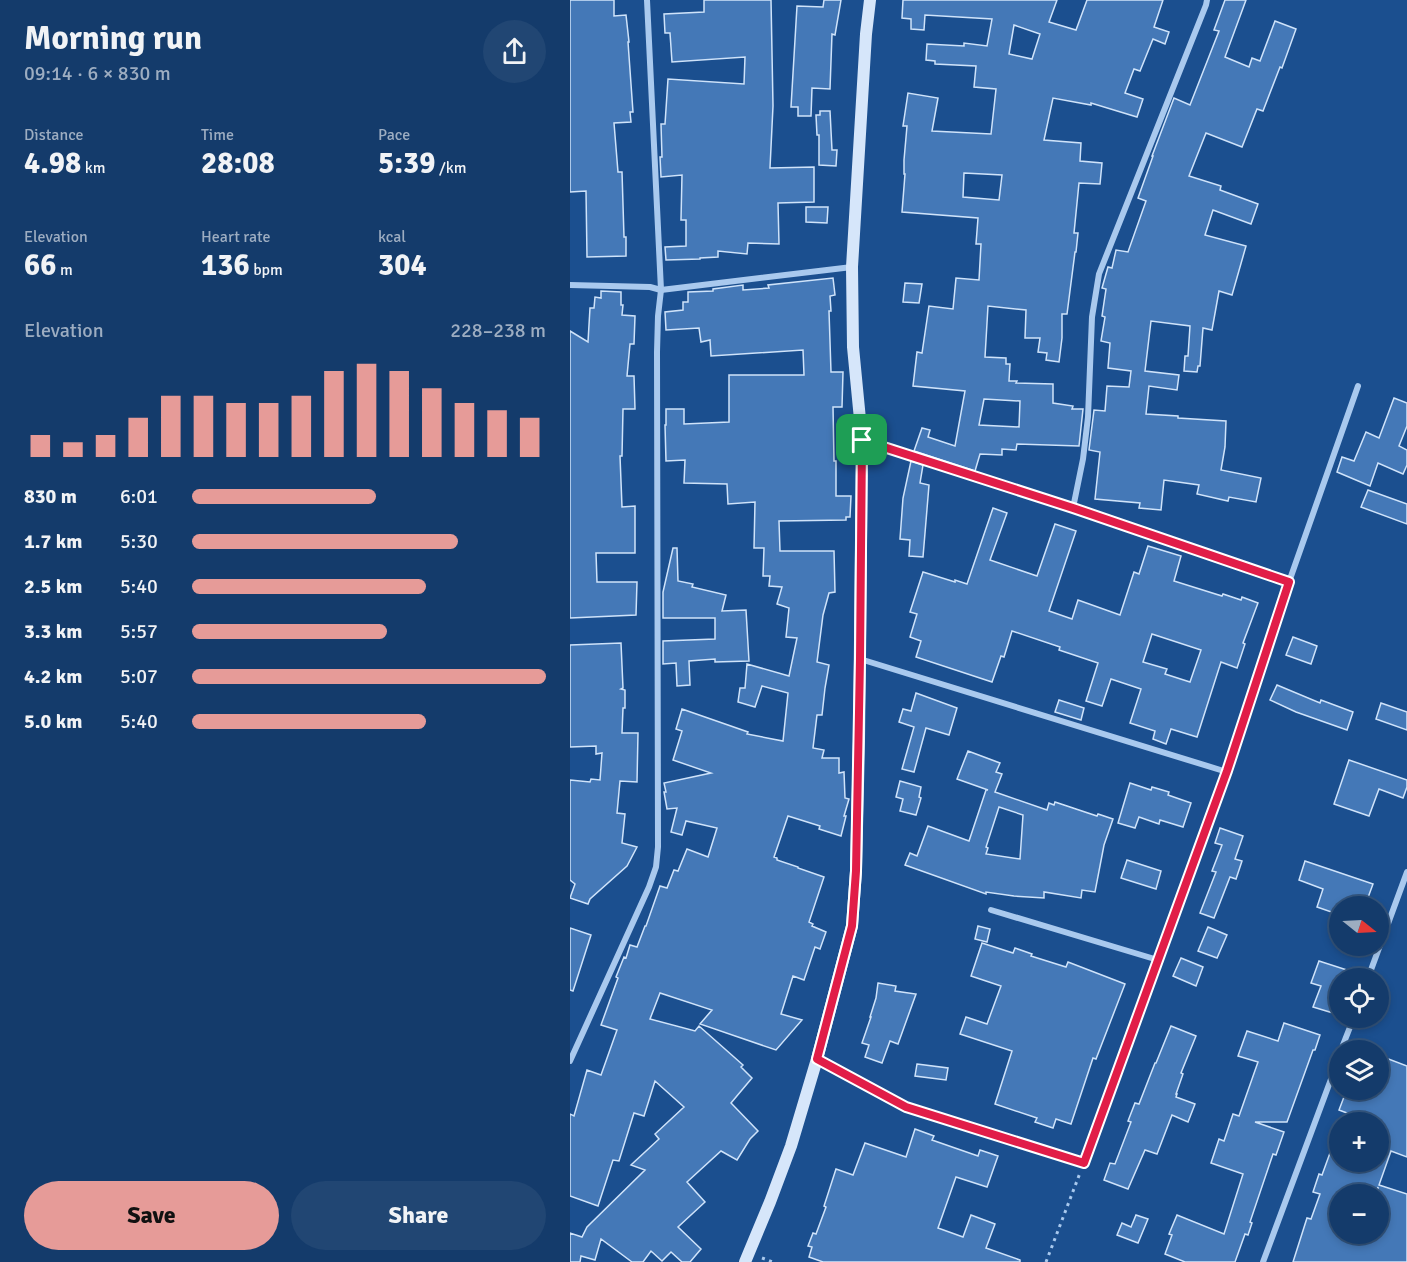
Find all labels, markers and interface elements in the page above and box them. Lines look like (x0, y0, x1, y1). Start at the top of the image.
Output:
text: Morning run (24, 18, 202, 59)
button: share (483, 20, 546, 83)
text: 09:14 · 6 × 830 m (24, 61, 171, 86)
text: Distance (24, 125, 84, 145)
text: Time (201, 125, 234, 145)
text: Pace (378, 125, 410, 145)
text: 4.98 (24, 145, 81, 182)
text: 28:08 (201, 145, 275, 182)
text: 5:39 (378, 145, 435, 182)
text: km (81, 158, 106, 178)
text: /km (435, 158, 467, 178)
text: Elevation (24, 227, 88, 247)
text: Heart rate (201, 227, 270, 247)
text: kcal (378, 227, 406, 247)
text: 66 (24, 247, 56, 284)
text: 136 (201, 247, 250, 284)
text: 304 (378, 247, 427, 284)
text: m (56, 260, 73, 280)
text: bpm (250, 260, 283, 280)
text: Elevation (24, 318, 104, 343)
text: 228–238 m (450, 318, 546, 343)
pin (836, 414, 887, 465)
icon: arrive (845, 423, 878, 456)
text: 830 m (24, 484, 77, 509)
text: 6:01 (120, 484, 158, 509)
text: 1.7 km (24, 529, 82, 554)
text: 5:30 (120, 529, 158, 554)
text: 2.5 km (24, 574, 82, 599)
text: 5:40 (120, 574, 158, 599)
text: 3.3 km (24, 619, 82, 644)
text: 5:57 (120, 619, 158, 644)
text: 4.2 km (24, 664, 82, 689)
text: 5:07 (120, 664, 158, 689)
text: 5.0 km (24, 709, 82, 734)
text: 5:40 (120, 709, 158, 734)
north arrow (1329, 896, 1389, 956)
map controls (1329, 896, 1389, 1244)
button: locate (1329, 968, 1389, 1028)
button: layers (1329, 1040, 1389, 1100)
button: + (1329, 1112, 1389, 1172)
button: Save (24, 1181, 279, 1250)
button: Share (291, 1181, 546, 1250)
button: − (1329, 1184, 1389, 1244)

